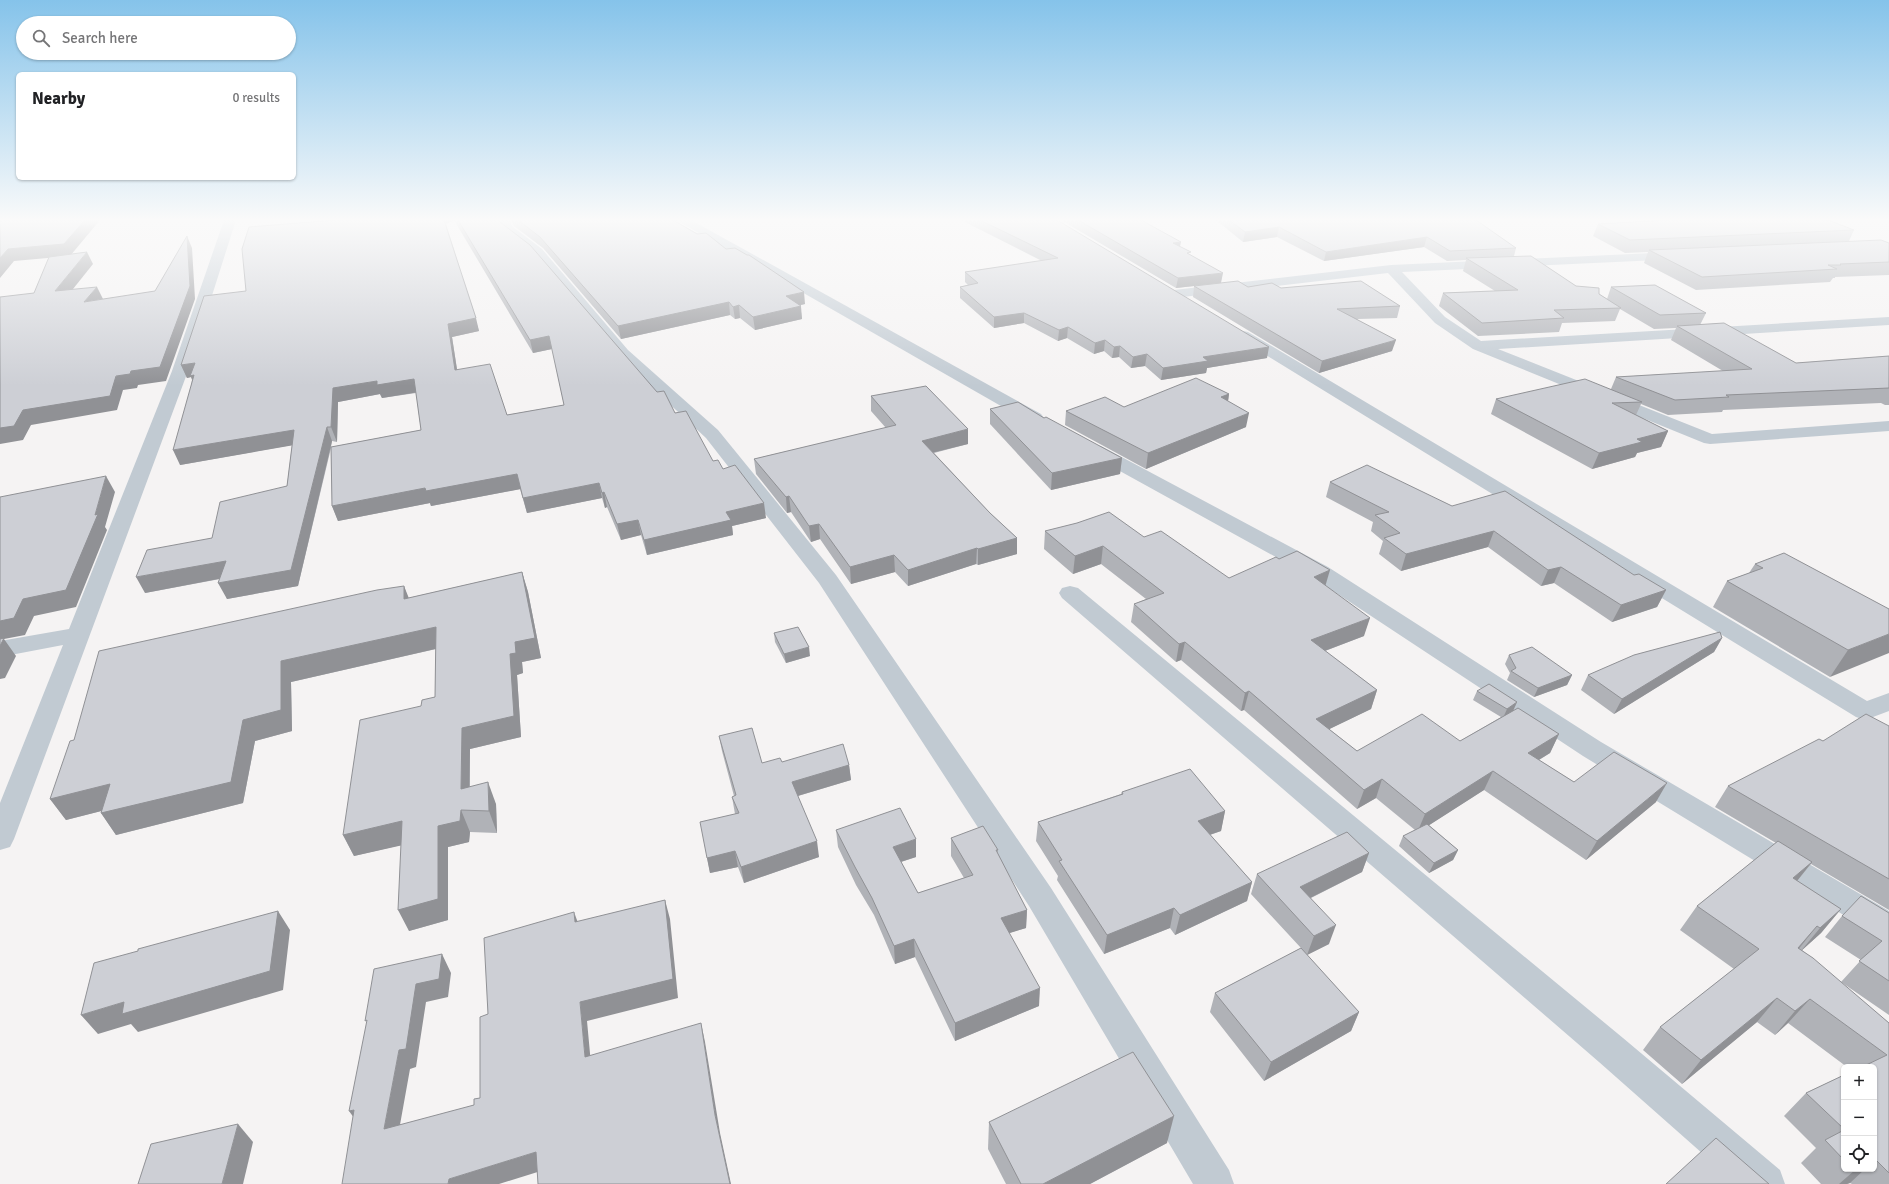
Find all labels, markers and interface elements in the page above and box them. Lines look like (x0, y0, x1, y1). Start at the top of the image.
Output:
search box (16, 16, 296, 60)
icon: search (30, 27, 52, 49)
text: Search here (62, 29, 138, 47)
text: Nearby (32, 88, 85, 109)
text: 0 results (232, 90, 280, 106)
map controls (1841, 1064, 1877, 1172)
button: + (1841, 1064, 1877, 1100)
button: − (1841, 1100, 1877, 1136)
button: locate (1841, 1136, 1877, 1172)

